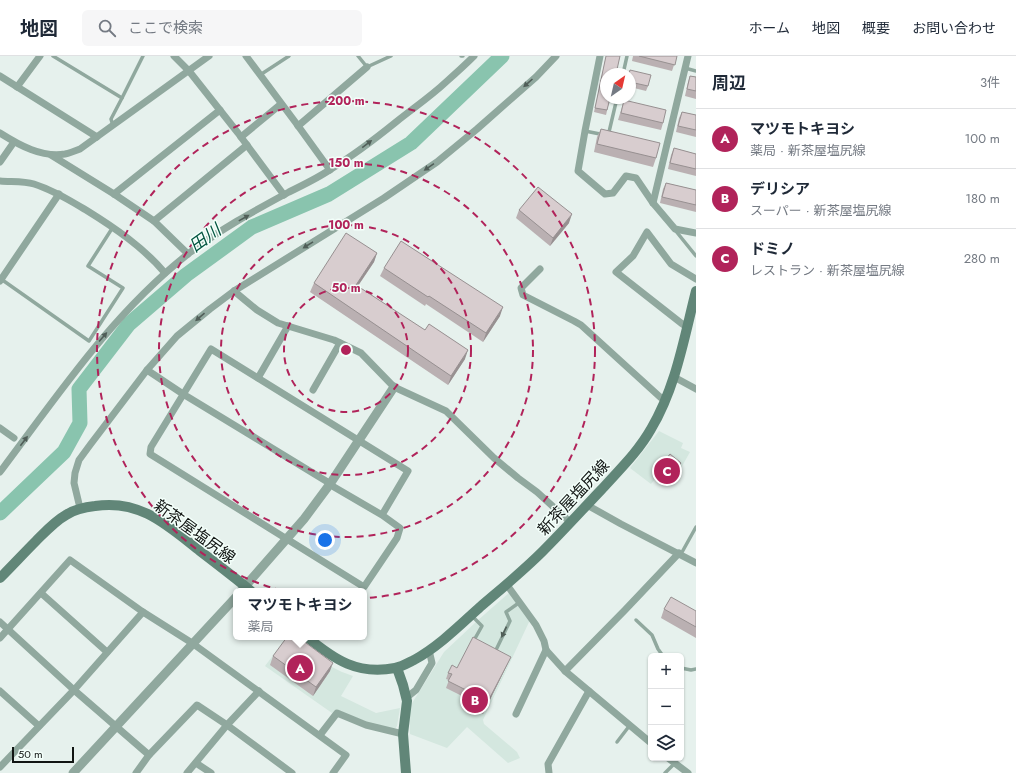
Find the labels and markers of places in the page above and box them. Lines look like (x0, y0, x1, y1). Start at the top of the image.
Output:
centre of rings (339, 343, 353, 357)
pin: C (654, 456, 680, 486)
pin: A (287, 653, 313, 683)
pin: B (462, 685, 488, 715)

